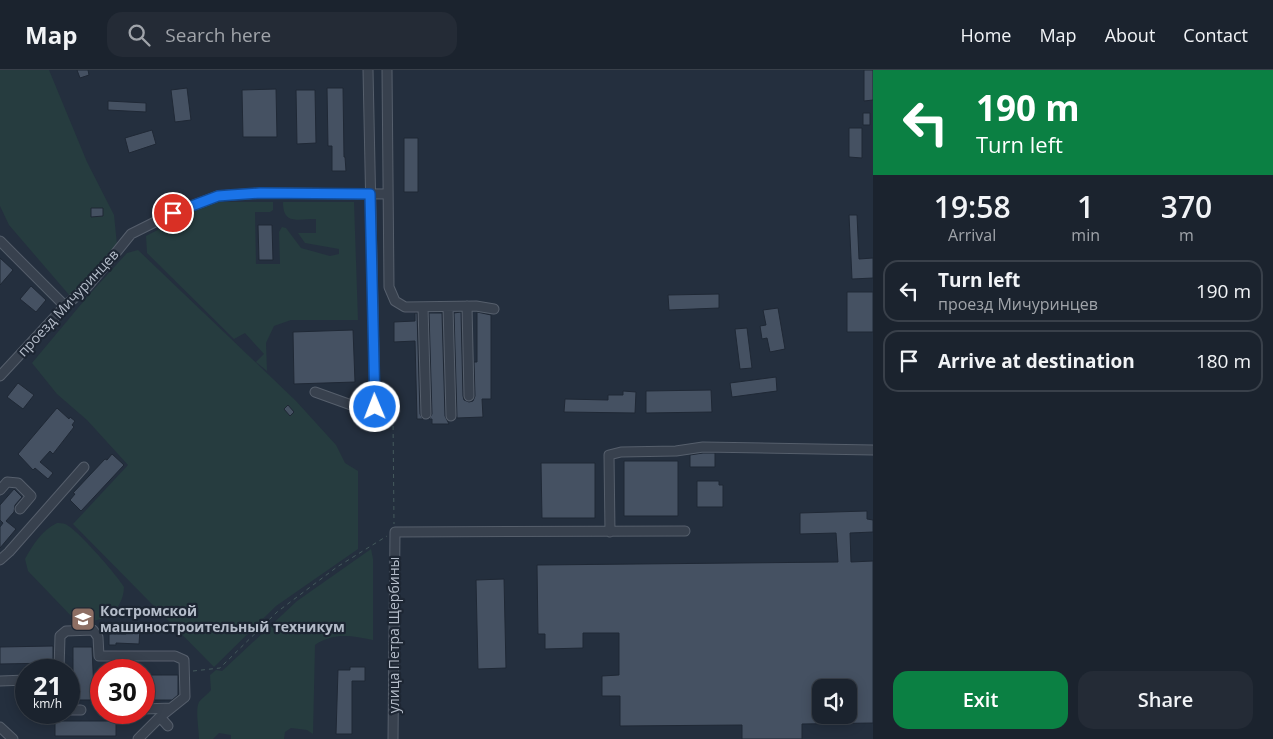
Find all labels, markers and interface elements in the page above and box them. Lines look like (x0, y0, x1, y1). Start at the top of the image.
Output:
search box (107, 12, 457, 57)
text: Map (25, 18, 77, 51)
icon: search (125, 21, 153, 49)
text: Search here (165, 22, 271, 48)
text: Home (961, 23, 1011, 47)
text: Map (1039, 23, 1077, 47)
text: About (1105, 23, 1155, 47)
text: Contact (1183, 23, 1248, 47)
text: 190 m (976, 84, 1080, 131)
icon: left (893, 90, 958, 155)
text: Turn left (976, 129, 1063, 159)
text: 19:58 (934, 186, 1011, 227)
text: 1 (1077, 186, 1094, 227)
text: 370 (1161, 186, 1212, 227)
pin (152, 192, 194, 234)
icon: arrive (159, 199, 187, 227)
text: Arrival (948, 224, 996, 246)
text: min (1071, 224, 1100, 246)
text: m (1179, 224, 1194, 246)
street label: проезд Мичуринцев (13, 245, 122, 360)
text: Turn left (938, 267, 1020, 293)
icon: left (895, 277, 923, 305)
text: 190 m (1196, 278, 1251, 304)
text: проезд Мичуринцев (938, 293, 1098, 315)
icon: arrive (895, 347, 923, 375)
text: Arrive at destination (938, 348, 1135, 374)
text: 180 m (1196, 348, 1251, 374)
position arrow (348, 380, 400, 432)
street label: улица Петра Щербины (384, 557, 403, 713)
place label: Костромской машиностроительный техникум (100, 601, 345, 636)
school or university icon: Костромской машиностроительный техникум (70, 606, 96, 632)
speed limit sign: 30 (90, 659, 155, 724)
text: 21 (33, 668, 62, 702)
button: Exit (893, 671, 1068, 729)
button: Share (1078, 671, 1253, 729)
map controls (812, 679, 857, 724)
button: sound (812, 679, 857, 724)
text: km/h (33, 695, 62, 712)

